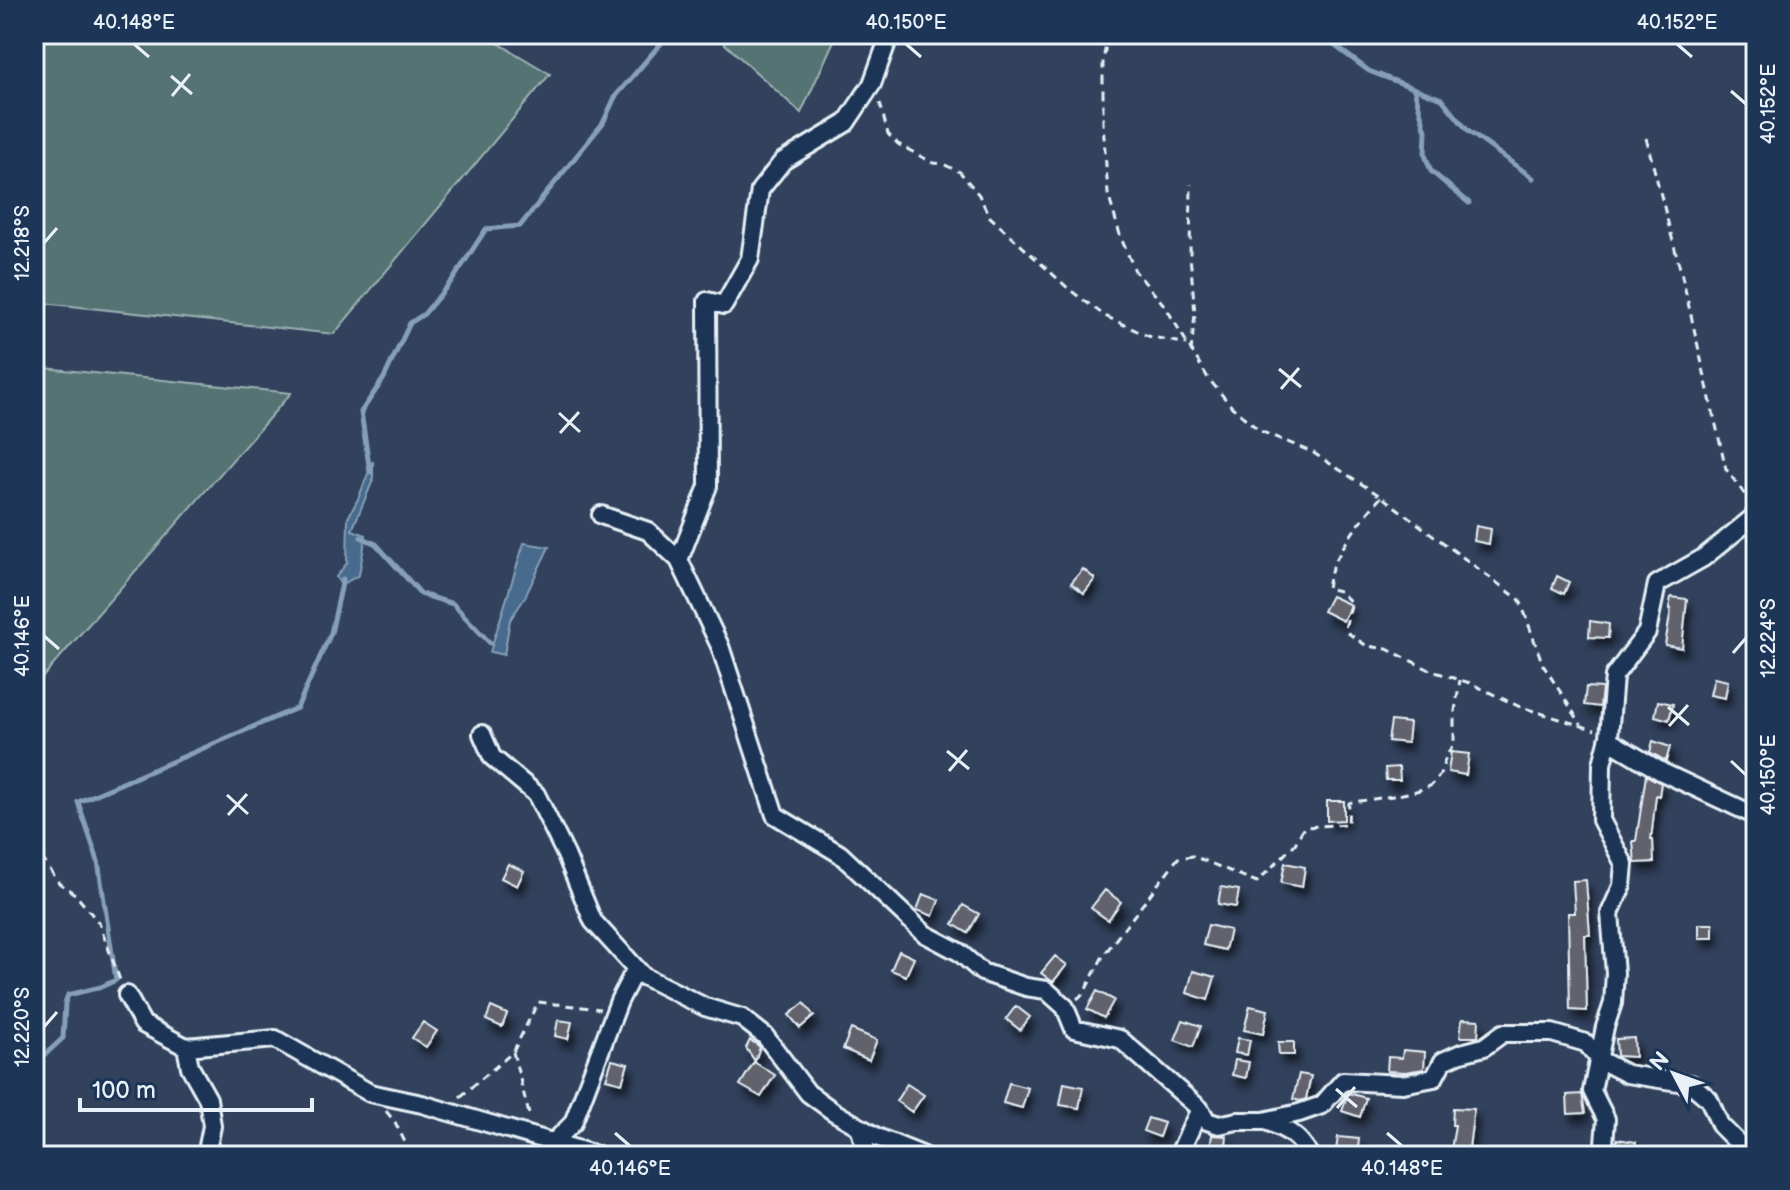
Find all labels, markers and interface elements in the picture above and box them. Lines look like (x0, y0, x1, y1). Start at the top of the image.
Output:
text: 40.148°E (93, 11, 175, 35)
text: 40.150°E (865, 11, 947, 35)
text: 40.152°E (1637, 11, 1717, 35)
text: 40.152°E (1757, 64, 1781, 144)
text: 12.218°S (11, 205, 35, 281)
text: 40.146°E (11, 595, 35, 677)
text: 12.224°S (1757, 598, 1781, 678)
text: 40.150°E (1757, 734, 1781, 816)
text: 12.220°S (11, 987, 35, 1067)
north arrow (1634, 1034, 1714, 1114)
text: N (1644, 1047, 1676, 1077)
scale bar (80, 1062, 312, 1112)
text: 100 m (92, 1076, 156, 1105)
text: 40.146°E (589, 1157, 671, 1181)
text: 40.148°E (1361, 1157, 1443, 1181)

